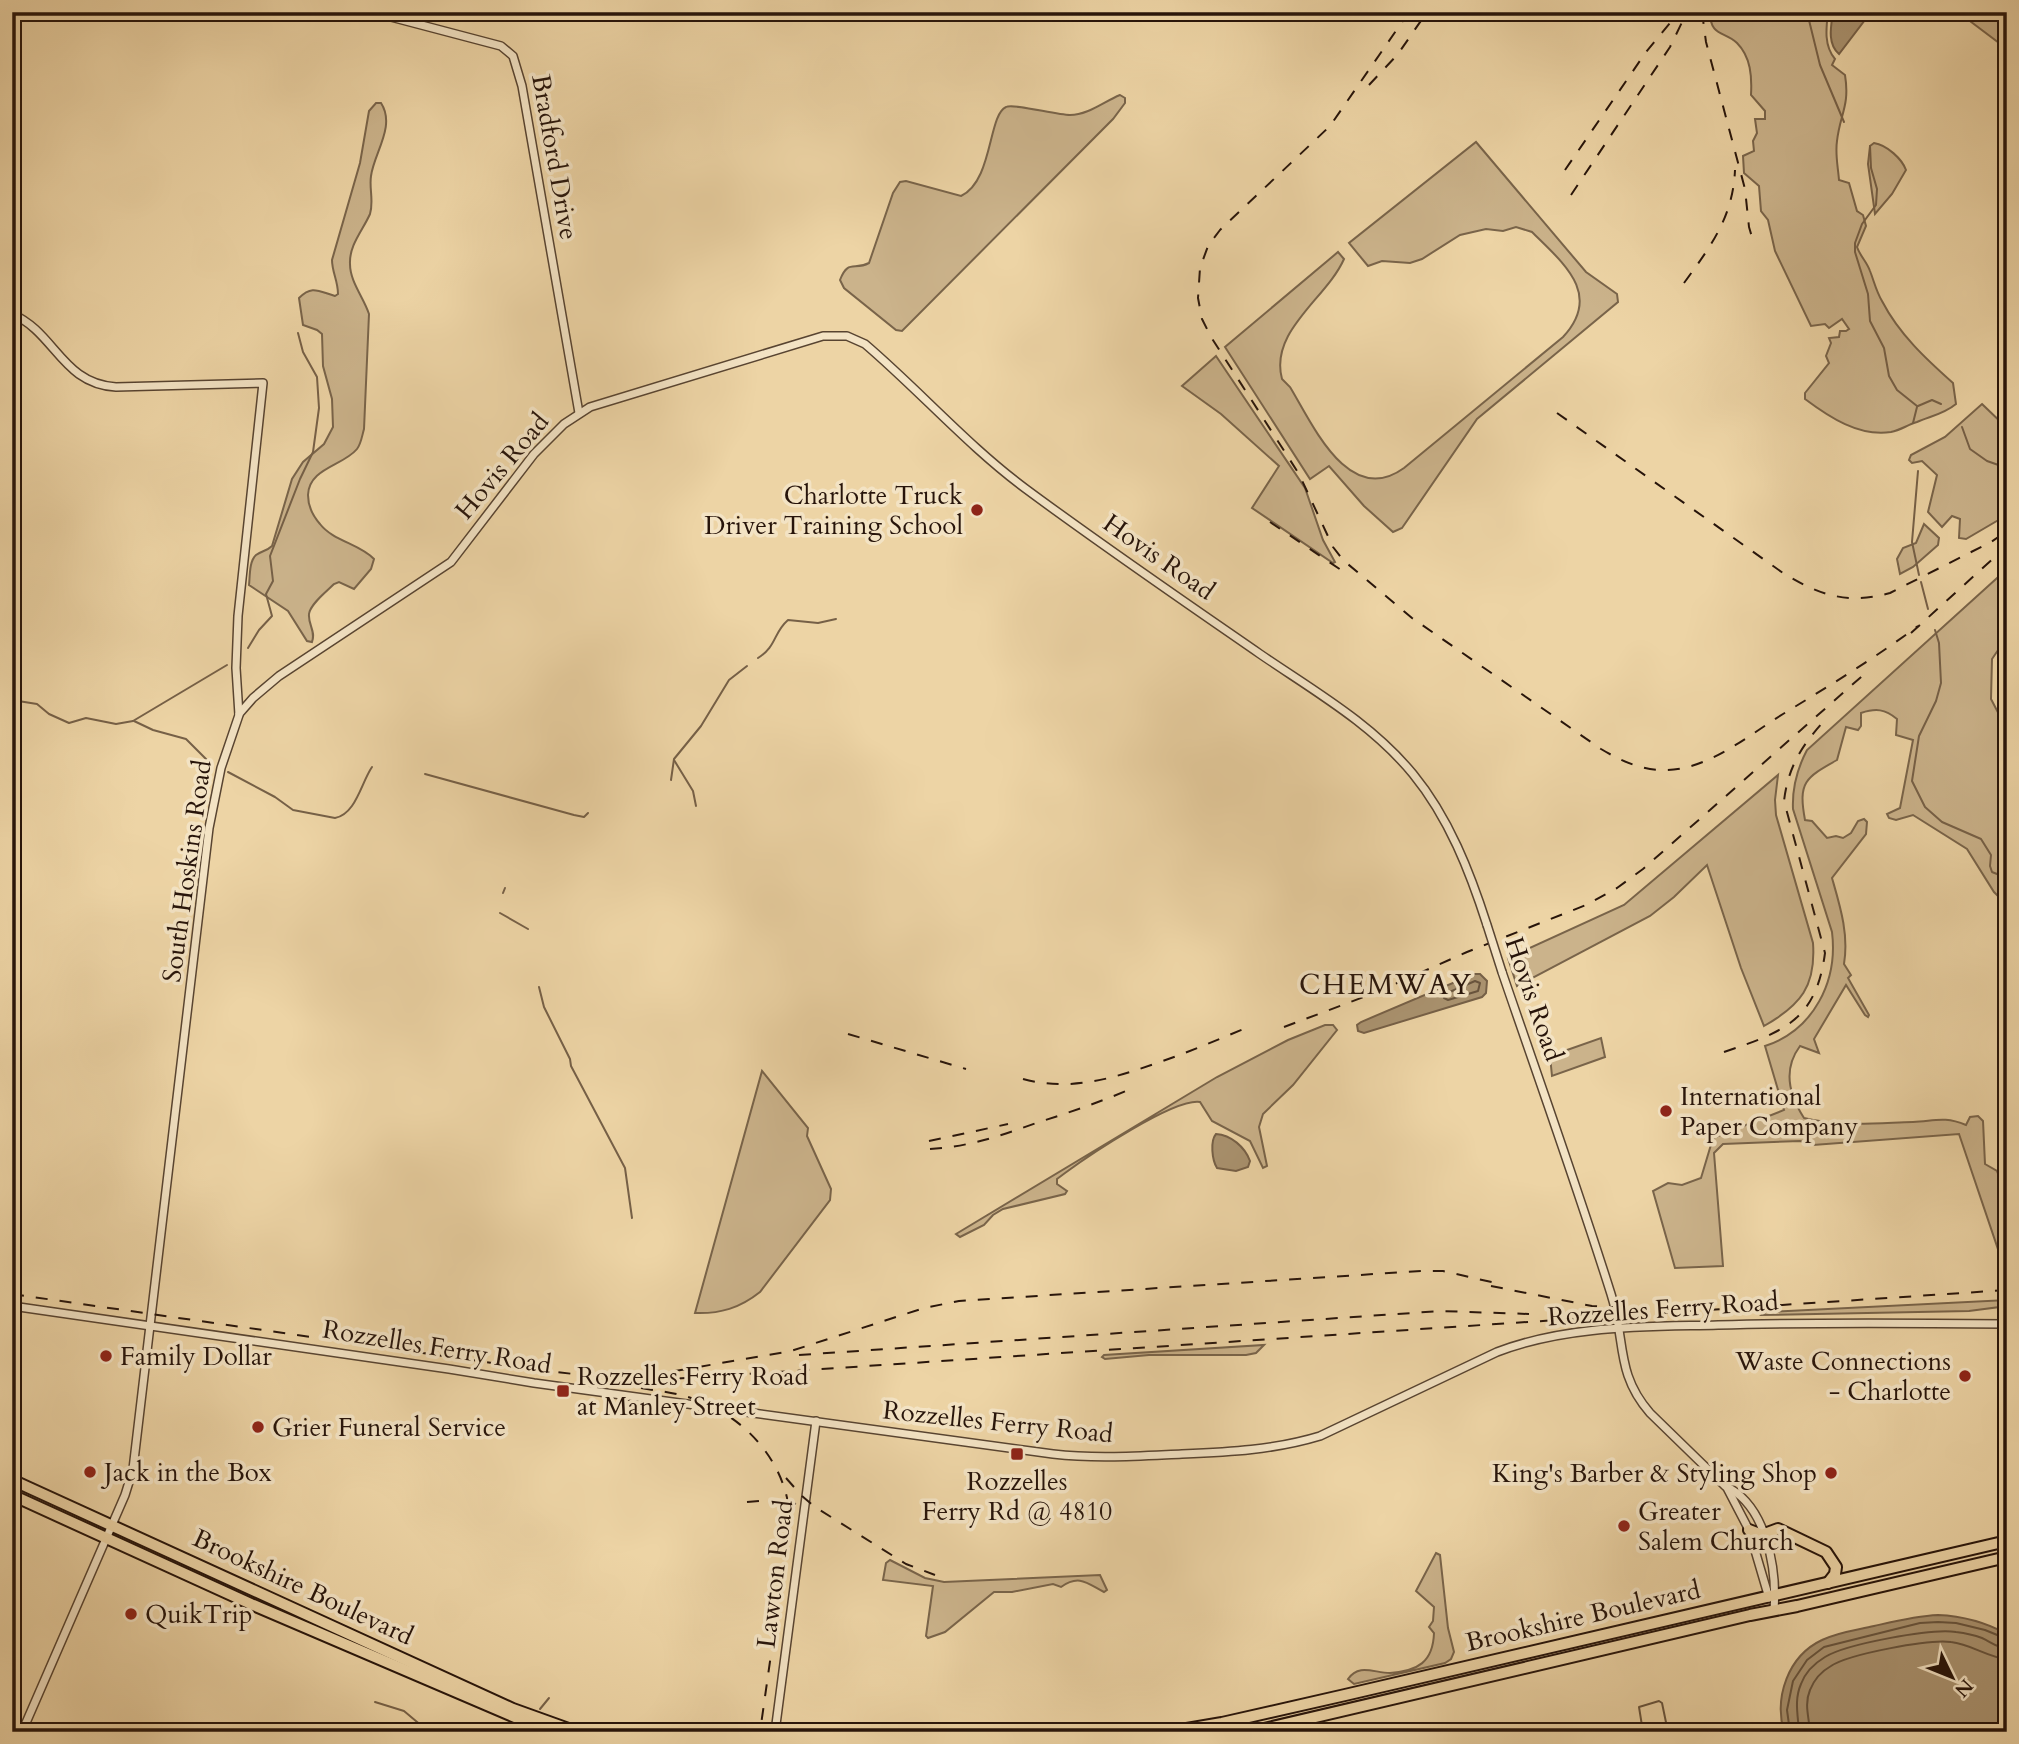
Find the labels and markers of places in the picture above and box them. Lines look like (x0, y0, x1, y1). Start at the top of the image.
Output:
place label: Charlotte Truck Driver Training School (704, 478, 963, 543)
marker: Charlotte Truck Driver Training School (969, 502, 985, 518)
place label: International Paper Company (1680, 1079, 1858, 1144)
marker: International Paper Company (1658, 1103, 1674, 1119)
place label: Family Dollar (120, 1339, 272, 1374)
place label: Waste Connections - Charlotte (1734, 1344, 1951, 1409)
marker: Family Dollar (98, 1348, 114, 1364)
place label: Rozzelles Ferry Road at Manley Street (577, 1359, 808, 1424)
marker: Waste Connections - Charlotte (1957, 1368, 1973, 1384)
marker: Rozzelles Ferry Road at Manley Street (555, 1383, 571, 1399)
place label: Grier Funeral Service (272, 1410, 506, 1445)
marker: Grier Funeral Service (250, 1419, 266, 1435)
marker: Rozzelles Ferry Rd @ 4810 (1009, 1446, 1025, 1462)
place label: Jack in the Box (100, 1455, 272, 1490)
place label: King's Barber & Styling Shop (1492, 1456, 1817, 1491)
marker: Jack in the Box (82, 1464, 98, 1480)
place label: Rozzelles Ferry Rd @ 4810 (922, 1464, 1112, 1529)
marker: King's Barber & Styling Shop (1823, 1465, 1839, 1481)
place label: Greater Salem Church (1638, 1494, 1794, 1559)
marker: Greater Salem Church (1616, 1518, 1632, 1534)
place label: QuikTrip (145, 1597, 253, 1632)
marker: QuikTrip (123, 1606, 139, 1622)

